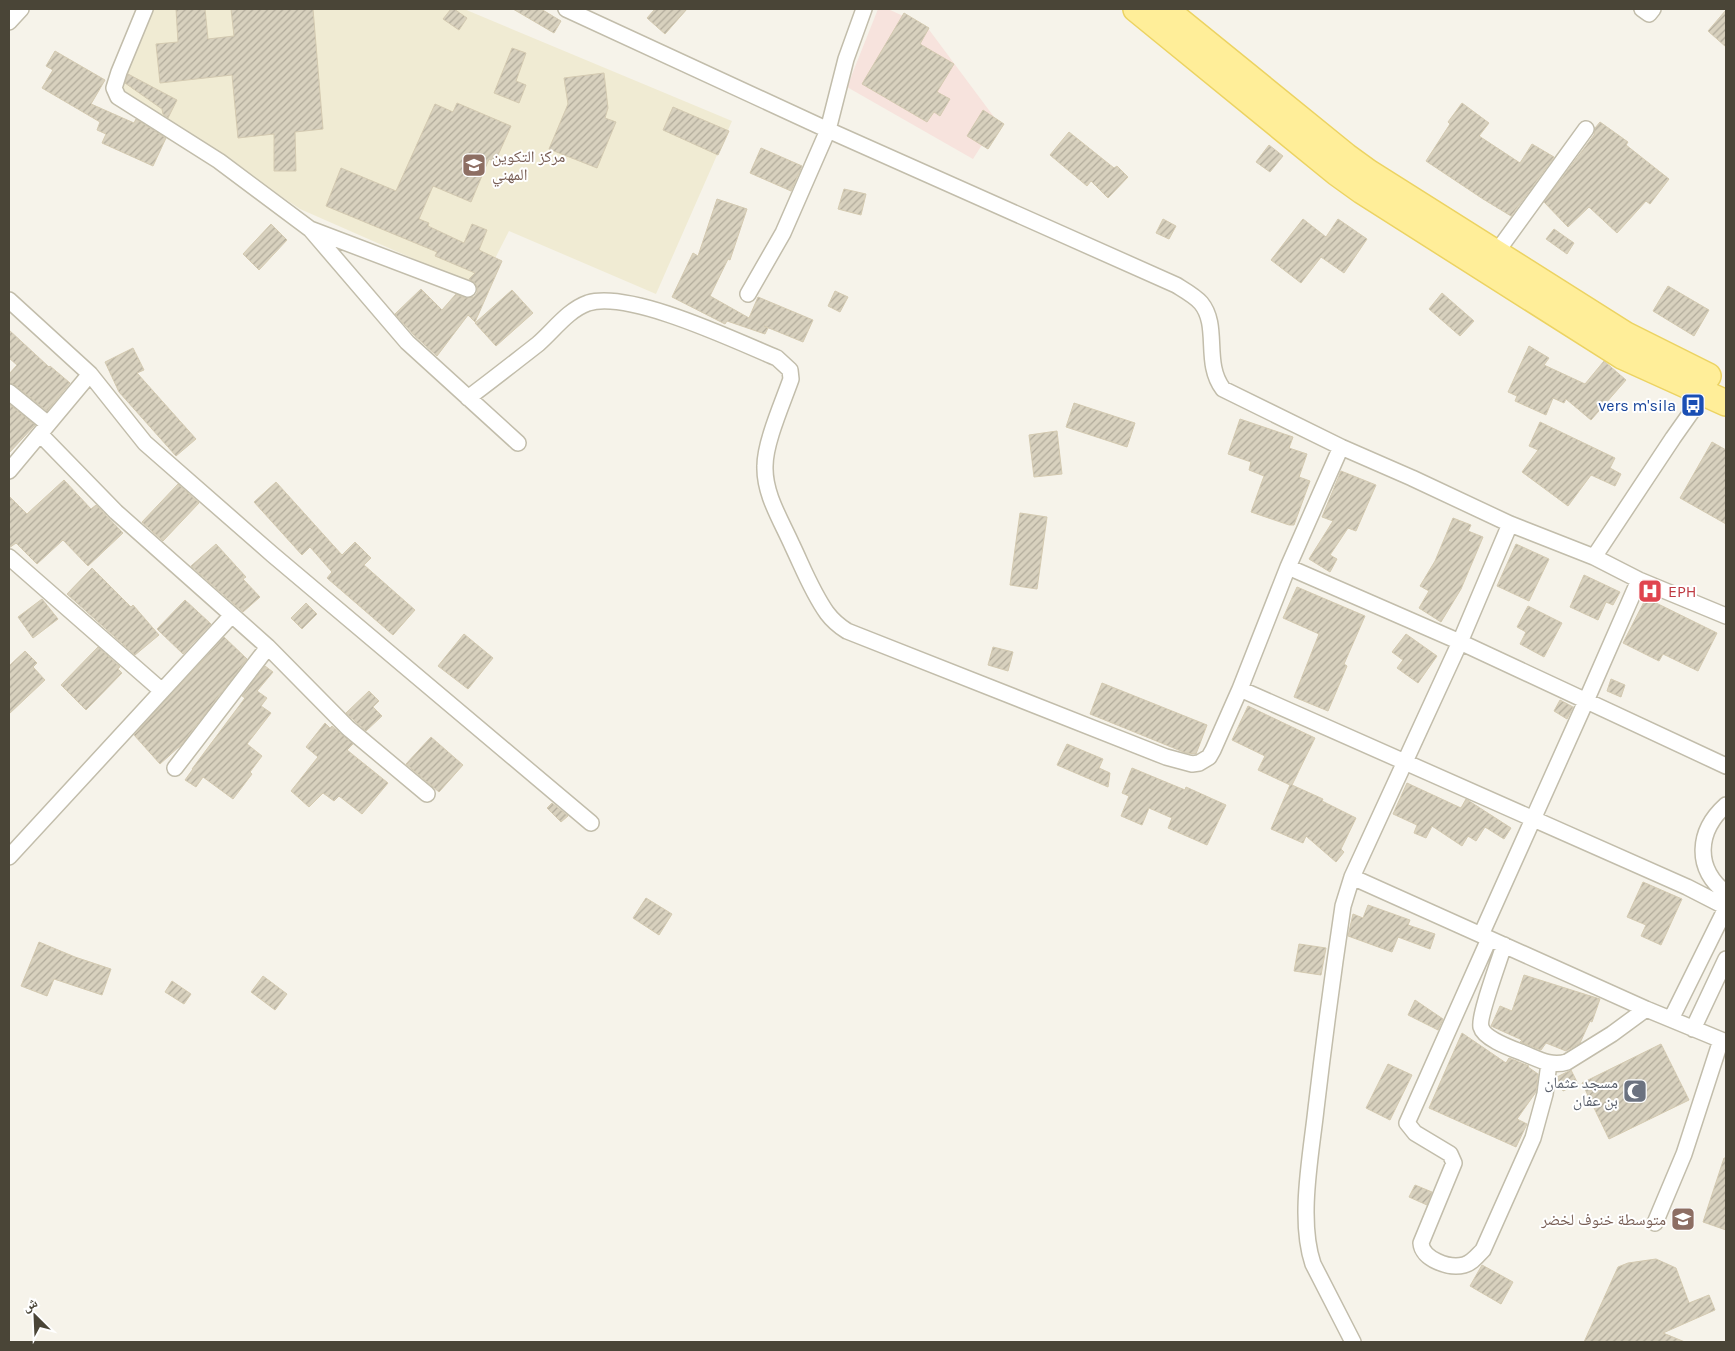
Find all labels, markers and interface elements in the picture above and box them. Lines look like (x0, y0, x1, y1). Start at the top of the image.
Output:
place label: مركز التكوين المهني (492, 147, 565, 187)
school or university icon: مركز التكوين المهني (461, 152, 487, 178)
bus stop icon: vers m'sila (1680, 392, 1706, 418)
place label: vers m'sila (1598, 396, 1676, 415)
hospital icon: EPH (1637, 578, 1663, 604)
place label: EPH (1668, 582, 1697, 601)
place label: مسجد عثمان بن عفان (1544, 1073, 1618, 1111)
mosque icon: مسجد عثمان بن عفان (1622, 1078, 1648, 1104)
school or university icon: متوسطة خنوف لخضر (1670, 1206, 1696, 1232)
place label: متوسطة خنوف لخضر (1540, 1210, 1666, 1229)
north arrow (10, 1291, 60, 1341)
text: ش (20, 1294, 40, 1315)

